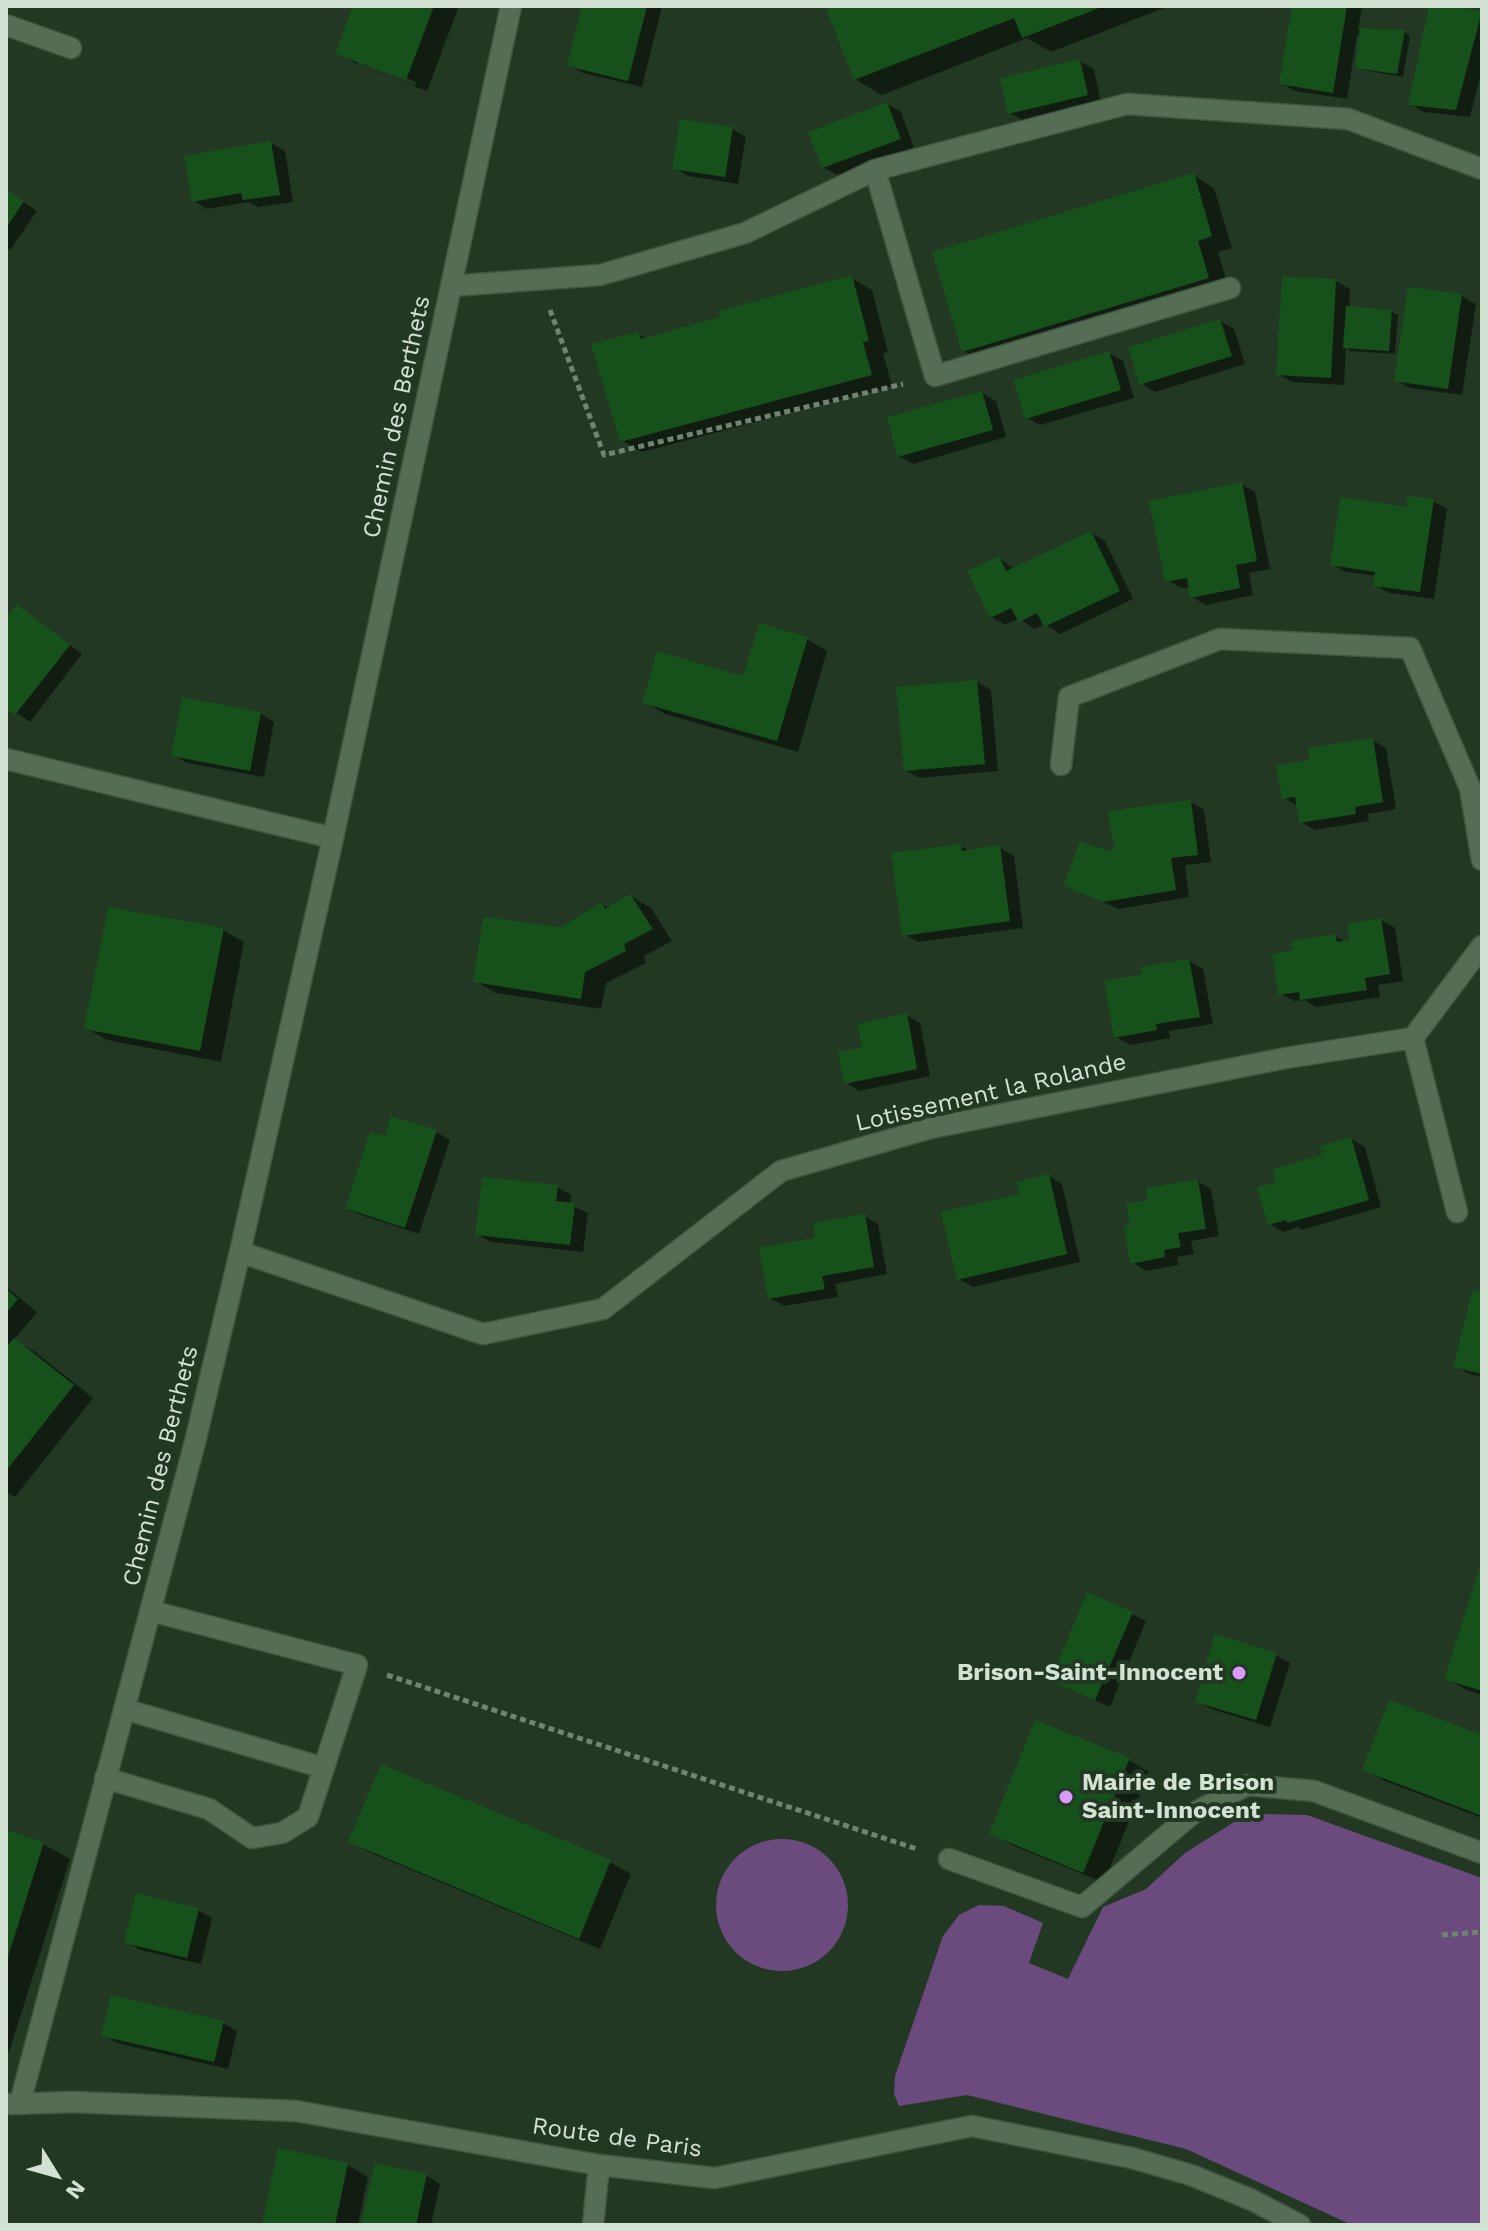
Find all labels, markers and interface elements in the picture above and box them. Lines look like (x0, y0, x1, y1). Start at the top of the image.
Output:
street label: Chemin des Berthets (357, 293, 437, 541)
street label: Lotissement la Rolande (853, 1048, 1129, 1138)
street label: Chemin des Berthets (117, 1343, 205, 1589)
place label: Brison-Saint-Innocent (957, 1659, 1223, 1687)
marker: Brison-Saint-Innocent (1230, 1664, 1248, 1682)
place label: Mairie de Brison Saint-Innocent (1082, 1769, 1274, 1825)
marker: Mairie de Brison Saint-Innocent (1057, 1788, 1075, 1806)
street label: Route de Paris (530, 2112, 704, 2164)
north arrow (16, 2135, 96, 2215)
text: N (61, 2176, 90, 2204)

